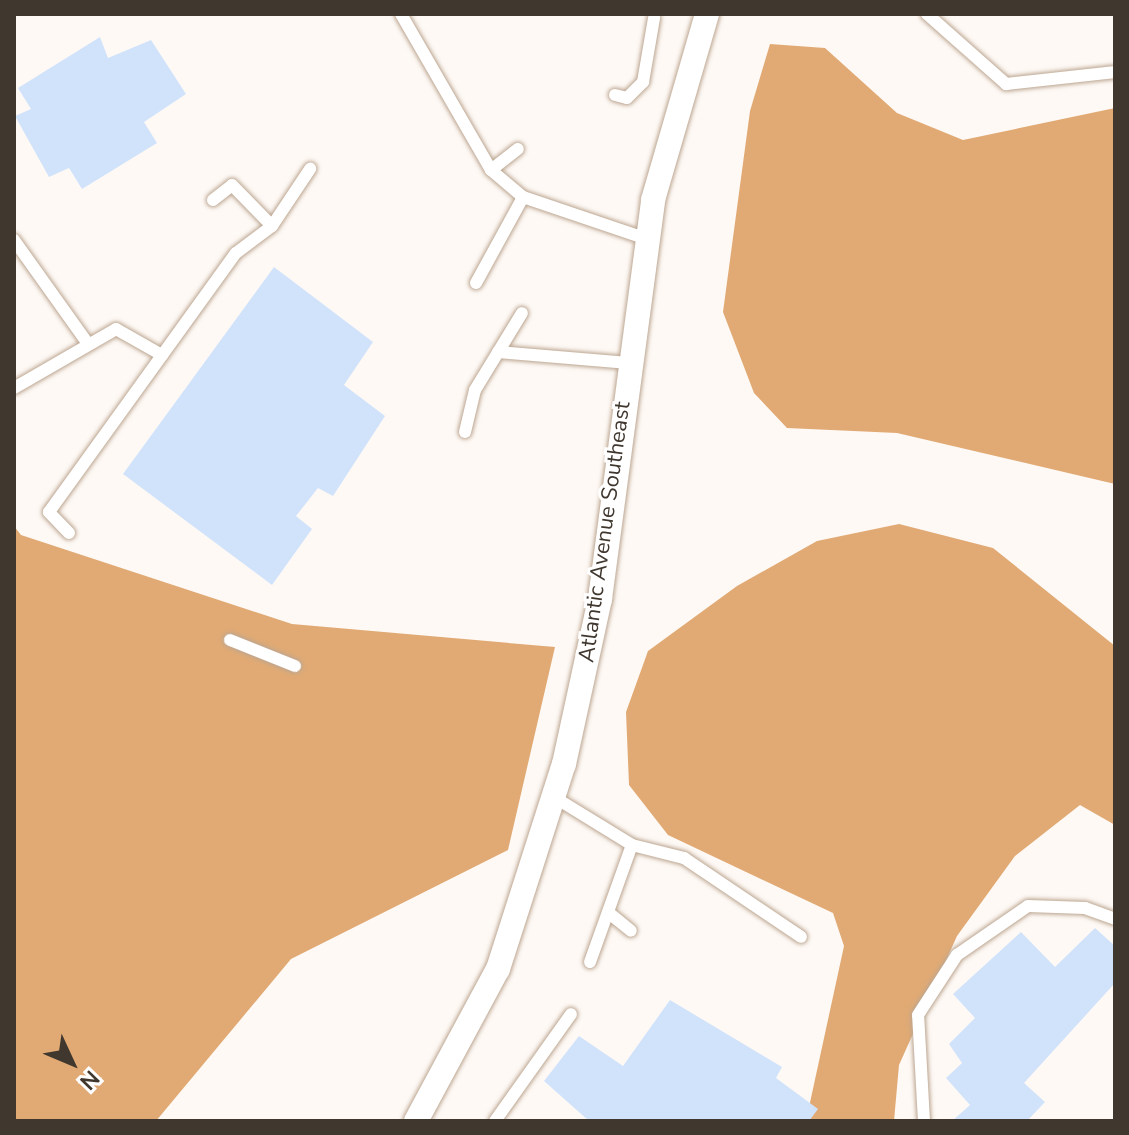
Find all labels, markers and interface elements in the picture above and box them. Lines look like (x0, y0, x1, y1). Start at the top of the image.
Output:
street label: Atlantic Avenue Southeast (574, 400, 636, 664)
north arrow (32, 1023, 112, 1103)
text: N (73, 1063, 106, 1096)

